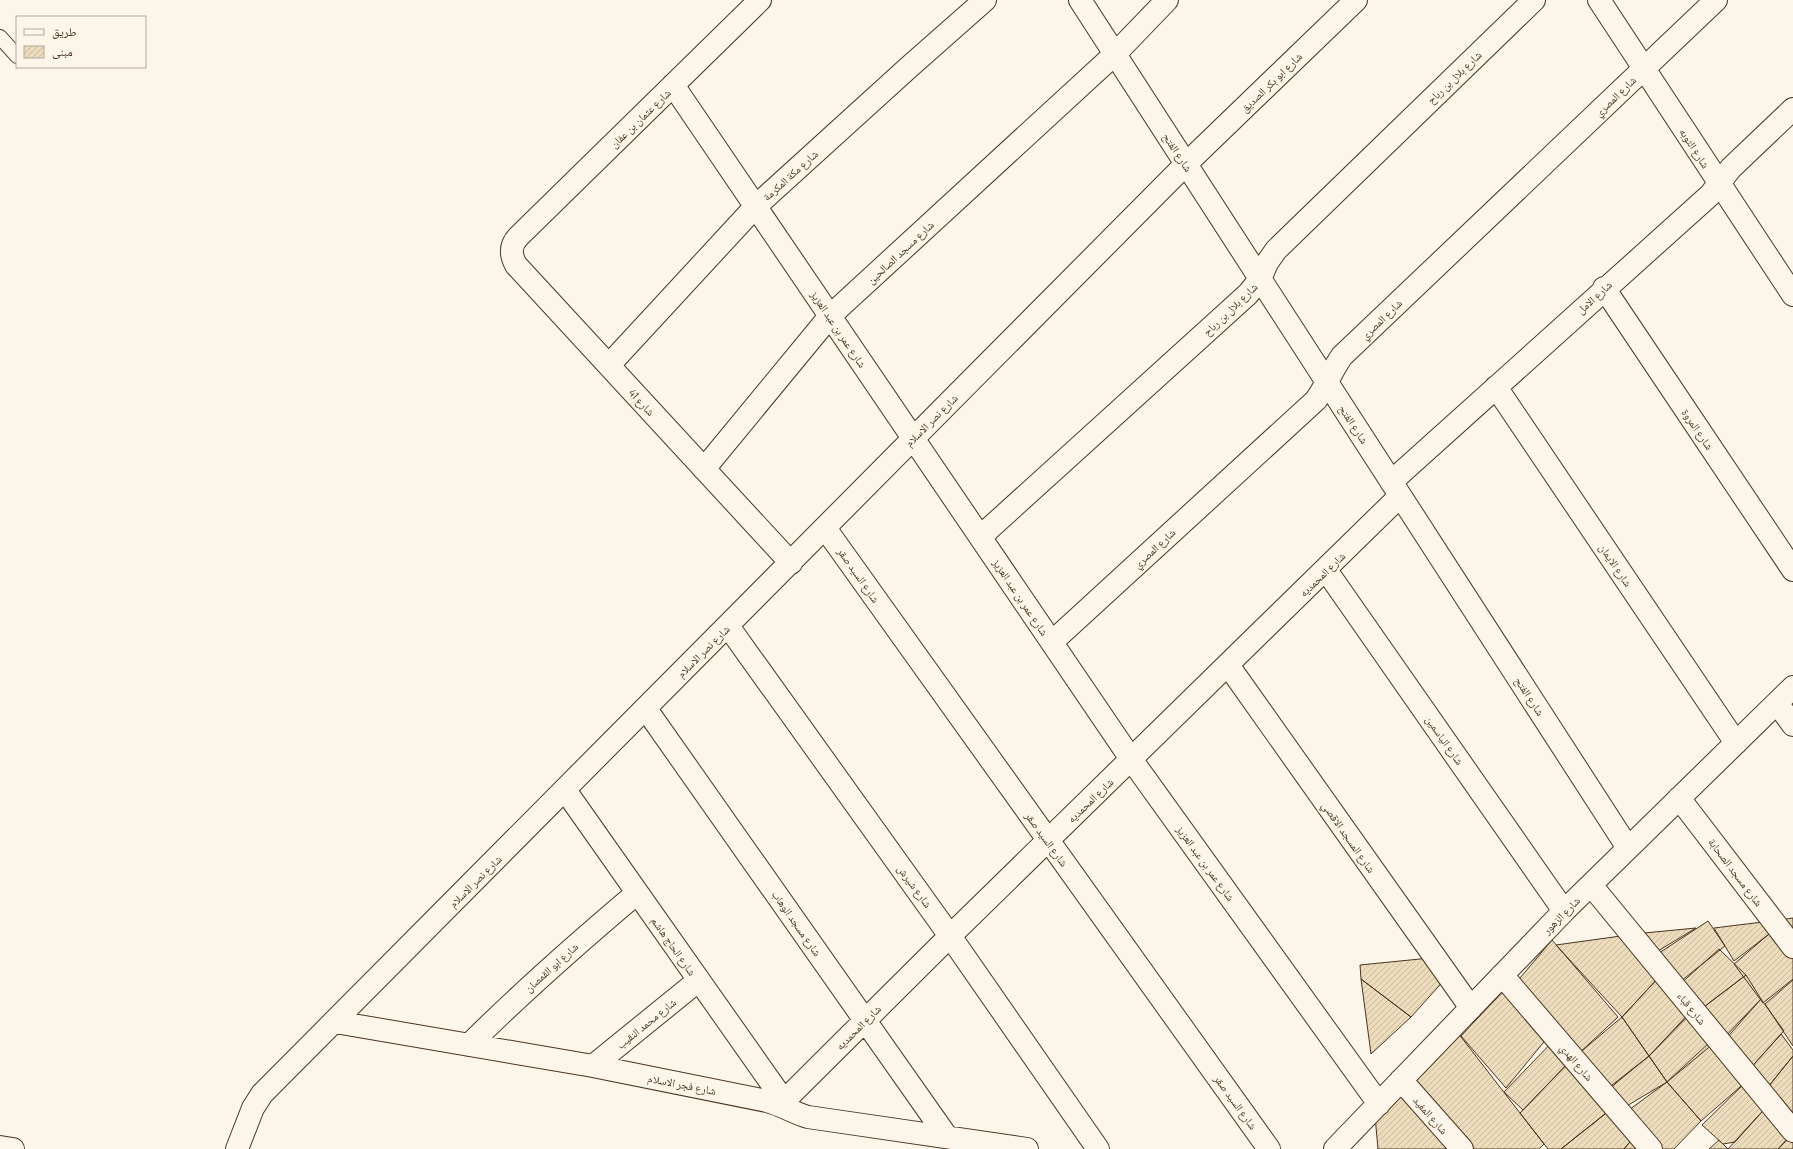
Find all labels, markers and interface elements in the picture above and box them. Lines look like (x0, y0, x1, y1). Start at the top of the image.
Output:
legend (16, 16, 146, 68)
text: طريق (52, 24, 77, 39)
text: مبنى (52, 44, 73, 59)
street label: شارع بلال بن رباح (1424, 48, 1484, 107)
street label: شارع ابو بكر الصديق (1238, 49, 1305, 115)
street label: شارع المصري (1592, 73, 1640, 121)
street label: شارع عثمان بن عفان (607, 86, 674, 151)
street label: شارع التوبه (1676, 126, 1713, 171)
street label: شارع الفتح (1160, 130, 1195, 174)
street label: شارع مكة المكرمة (760, 147, 821, 204)
street label: شارع مسجد الصالحين (864, 218, 937, 287)
street label: شارع الامل (1574, 278, 1615, 317)
street label: شارع بلال بن رباح (1200, 280, 1260, 339)
street label: شارع عمر بن عبد العزيز (807, 287, 870, 370)
street label: شارع المصري (1358, 296, 1406, 344)
street label: شارع 41 (626, 386, 658, 419)
street label: شارع نصر الاسلام (902, 391, 961, 450)
street label: شارع الفتح (1336, 402, 1371, 446)
street label: شارع المروة (1679, 406, 1716, 453)
street label: شارع المصري (1130, 525, 1180, 573)
street label: شارع الايمان (1596, 541, 1635, 589)
street label: شارع السيد صقر (834, 544, 883, 606)
street label: شارع المحمديه (1296, 549, 1348, 600)
street label: شارع عمر بن عبد العزيز (989, 555, 1052, 638)
street label: شارع نصر الاسلام (674, 622, 733, 681)
street label: شارع الفتح (1512, 674, 1547, 718)
street label: شارع الياسمين (1423, 713, 1467, 768)
street label: شارع المحمديه (1064, 775, 1116, 826)
street label: شارع المسجد الاقصي (1317, 799, 1378, 877)
street label: شارع السيد صقر (1022, 808, 1071, 869)
street label: شارع عمر بن عبد العزيز (1173, 822, 1238, 904)
street label: شارع مسجد الصحابة (1705, 835, 1766, 909)
street label: شارع نصر الاسلام (446, 852, 505, 911)
street label: شارع شيرش (894, 862, 935, 911)
street label: شارع مسجد الوهاب (769, 888, 824, 959)
street label: شارع الزهور (1539, 894, 1583, 938)
street label: شارع الحاج هاشم (647, 914, 699, 979)
street label: شارع ابو القمصان (522, 940, 581, 995)
street label: شارع قباء (1674, 989, 1709, 1028)
street label: شارع محمد النقيب (614, 995, 679, 1052)
street label: شارع المحمديه (833, 1002, 884, 1053)
street label: شارع الهدي (1556, 1041, 1596, 1085)
street label: شارع فجر الاسلام (647, 1071, 717, 1098)
street label: شارع السيد صقر (1211, 1071, 1260, 1132)
street label: شارع المفيد (1410, 1093, 1451, 1137)

